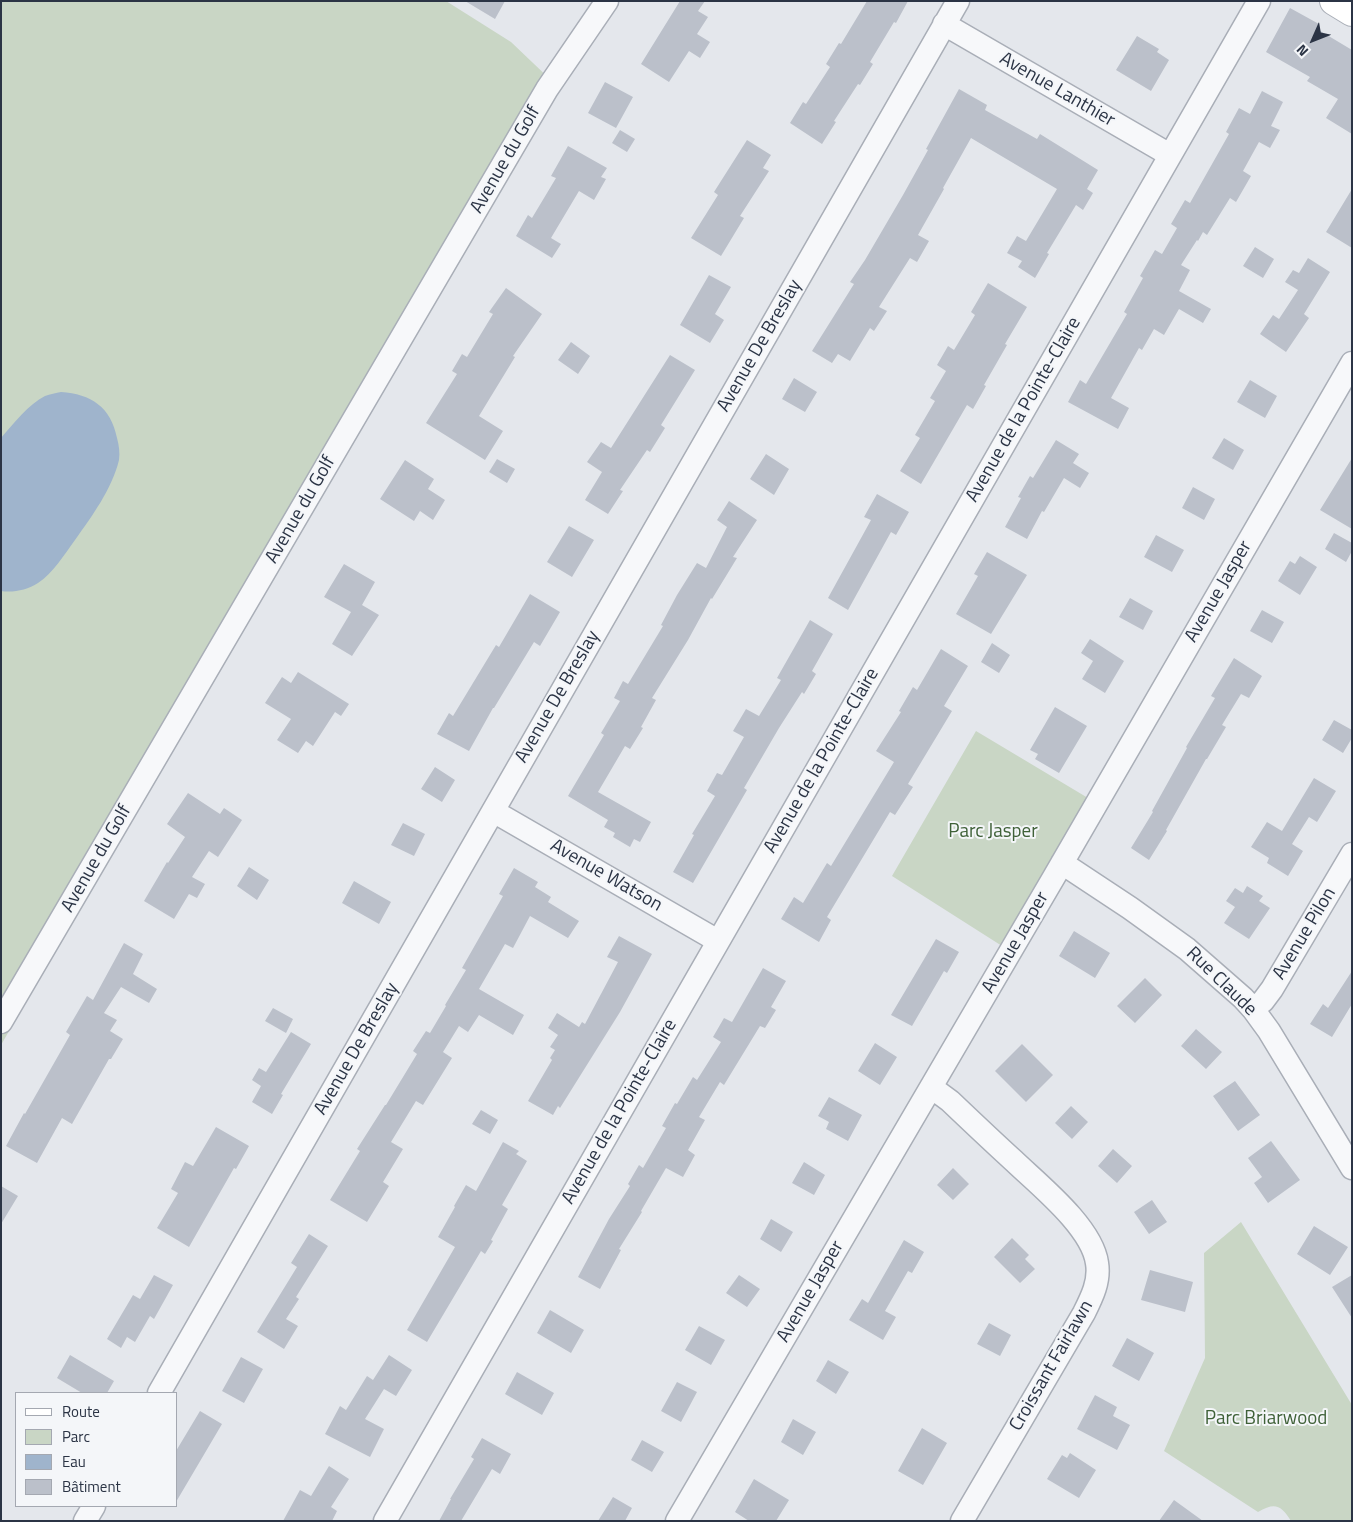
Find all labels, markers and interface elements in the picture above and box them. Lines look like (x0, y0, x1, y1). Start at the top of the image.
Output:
north arrow (1288, 15, 1338, 65)
text: N (1291, 40, 1313, 62)
street label: Avenue Lanthier (995, 48, 1119, 132)
street label: Avenue du Golf (466, 102, 546, 218)
street label: Avenue De Breslay (713, 276, 807, 416)
street label: Avenue de la Pointe-Claire (962, 313, 1086, 507)
street label: Avenue du Golf (261, 452, 341, 568)
street label: Avenue Jasper (1181, 537, 1257, 647)
street label: Avenue De Breslay (511, 627, 605, 767)
street label: Avenue de la Pointe-Claire (760, 664, 884, 858)
street label: Avenue du Golf (57, 801, 137, 917)
park label: Parc Jasper (948, 821, 1038, 843)
street label: Avenue Watson (546, 835, 666, 917)
street label: Avenue Pilon (1269, 884, 1341, 984)
street label: Avenue Jasper (978, 888, 1054, 998)
street label: Rue Claude (1181, 943, 1261, 1021)
street label: Avenue De Breslay (310, 979, 404, 1119)
street label: Avenue de la Pointe-Claire (558, 1015, 682, 1209)
street label: Avenue Jasper (773, 1237, 849, 1347)
street label: Croissant Fairlawn (1005, 1297, 1099, 1435)
legend (15, 1392, 178, 1507)
text: Route (62, 1400, 100, 1423)
park label: Parc Briarwood (1205, 1408, 1327, 1430)
text: Parc (62, 1425, 90, 1448)
text: Eau (62, 1450, 86, 1473)
text: Bâtiment (62, 1475, 121, 1498)

